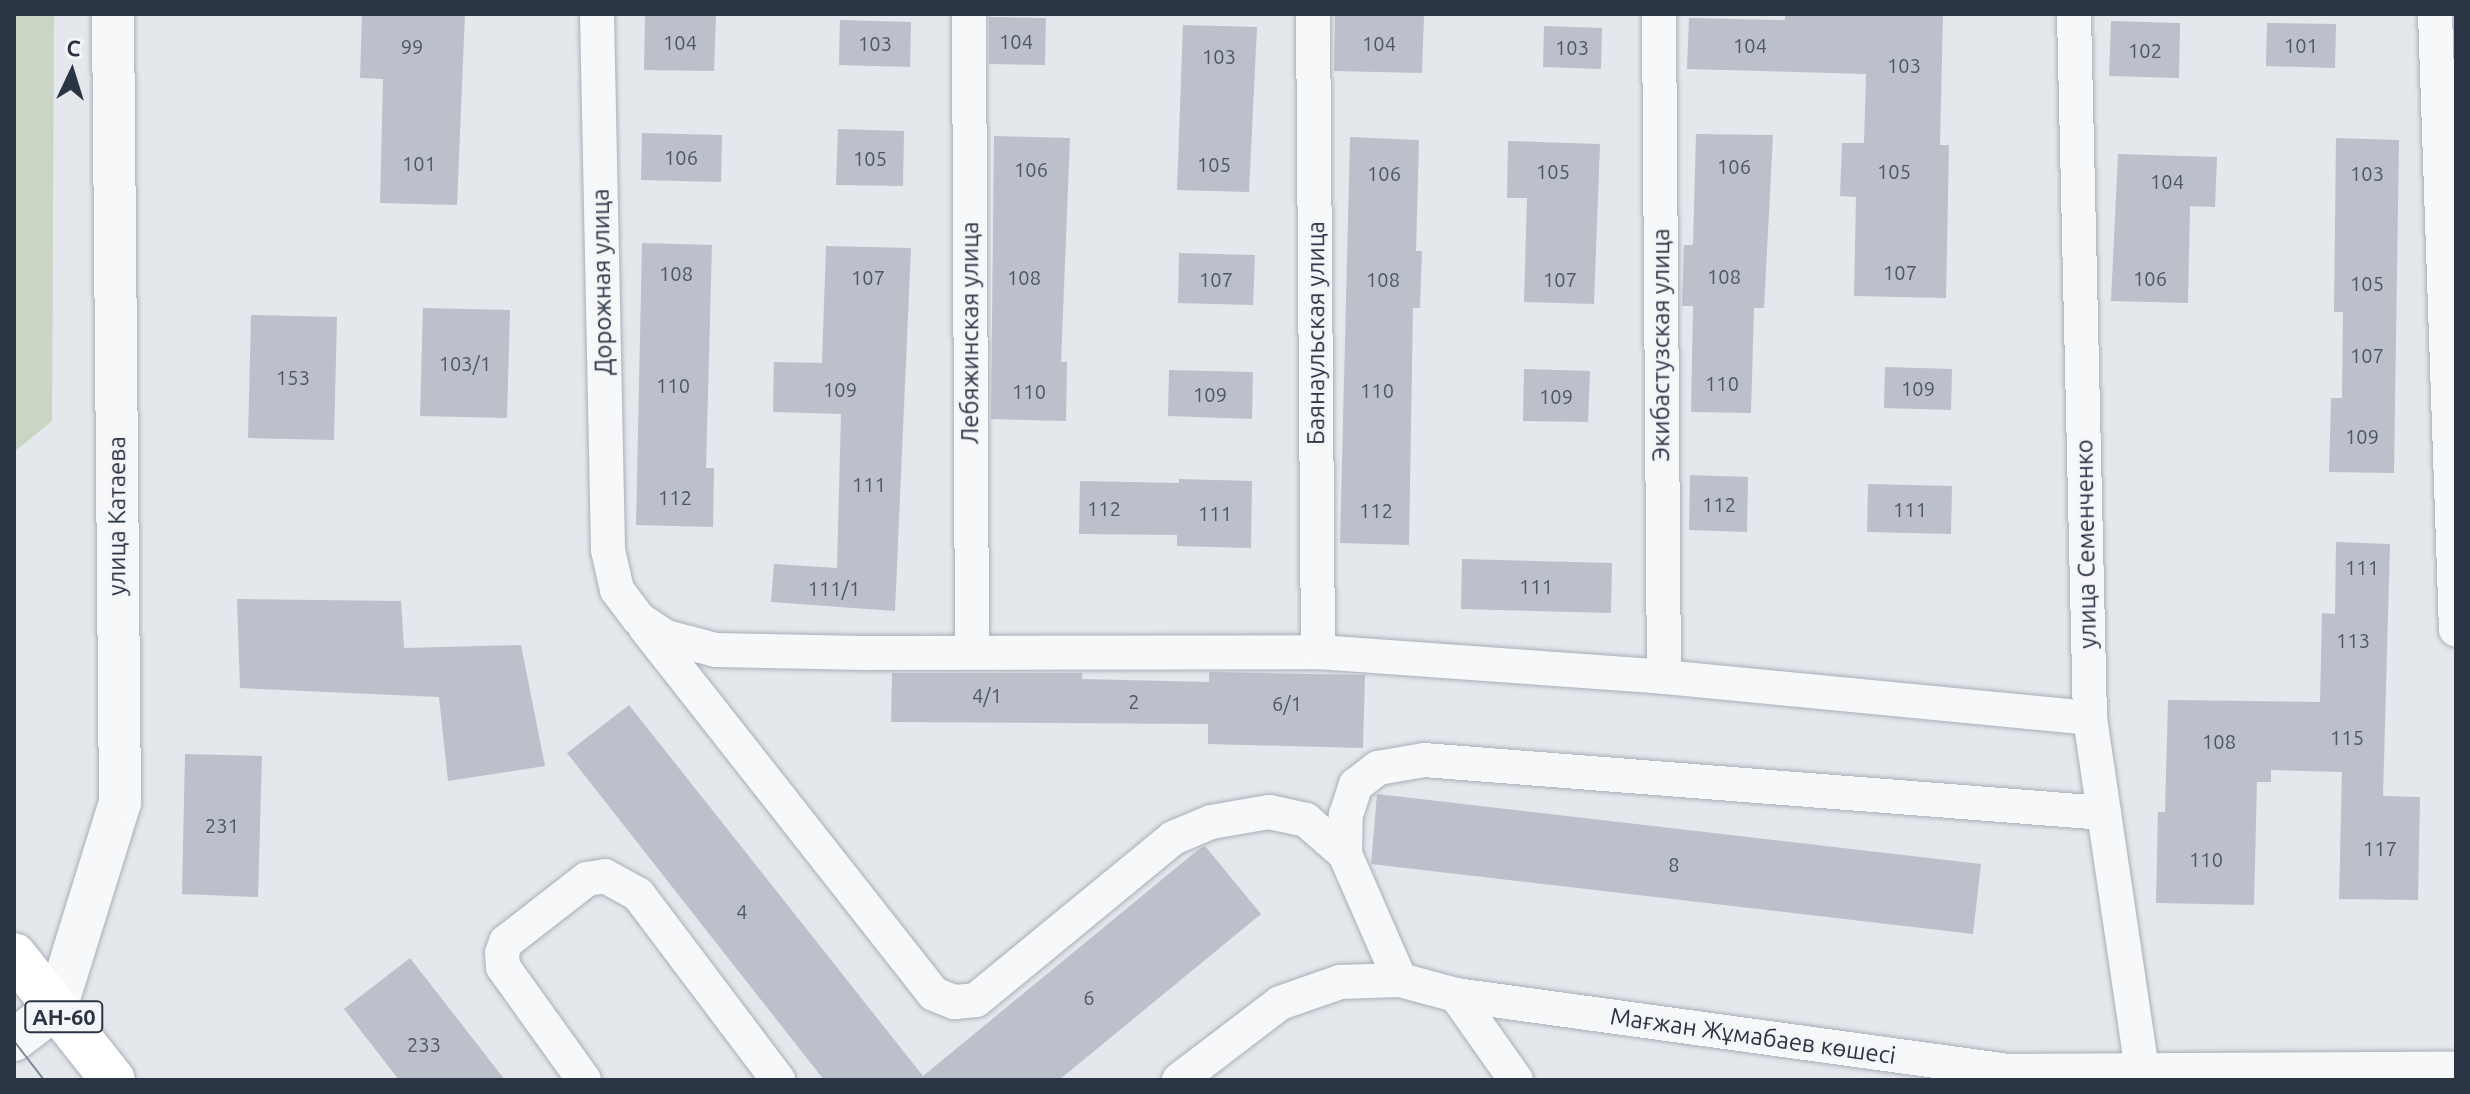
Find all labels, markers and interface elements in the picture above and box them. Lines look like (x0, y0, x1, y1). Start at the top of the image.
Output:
house number: 104 (999, 29, 1033, 53)
house number: 104 (663, 30, 697, 54)
house number: 103 (858, 31, 892, 55)
house number: 104 (1362, 31, 1396, 55)
north arrow (32, 32, 112, 112)
house number: 104 (1733, 33, 1767, 57)
house number: 101 (2284, 33, 2318, 57)
house number: 99 (401, 34, 423, 58)
text: С (66, 35, 82, 61)
house number: 103 (1555, 35, 1589, 59)
house number: 102 (2128, 38, 2162, 62)
house number: 103 (1202, 44, 1236, 68)
house number: 103 (1887, 53, 1921, 77)
house number: 106 (664, 145, 698, 169)
house number: 105 (853, 146, 887, 170)
house number: 101 (402, 151, 436, 175)
house number: 105 (1197, 152, 1231, 176)
house number: 106 (1717, 154, 1751, 178)
house number: 106 (1014, 157, 1048, 181)
house number: 105 (1536, 159, 1570, 183)
house number: 105 (1877, 159, 1911, 183)
house number: 106 (1367, 161, 1401, 185)
house number: 103 (2350, 161, 2384, 185)
house number: 104 (2150, 169, 2184, 193)
street label: Дорожная улица (586, 188, 618, 376)
street label: Баянаульская улица (1302, 221, 1330, 445)
street label: Лебяжинская улица (956, 222, 984, 444)
street label: Экибастузская улица (1647, 228, 1675, 462)
house number: 107 (1883, 260, 1917, 284)
house number: 108 (659, 261, 693, 285)
house number: 108 (1707, 264, 1741, 288)
house number: 107 (851, 265, 885, 289)
house number: 108 (1007, 265, 1041, 289)
house number: 106 (2133, 266, 2167, 290)
house number: 107 (1199, 267, 1233, 291)
house number: 108 (1366, 267, 1400, 291)
house number: 107 (1543, 267, 1577, 291)
house number: 105 (2350, 271, 2384, 295)
house number: 107 (2350, 343, 2384, 367)
house number: 103/1 (439, 351, 491, 375)
house number: 153 (276, 365, 310, 389)
house number: 110 (1705, 371, 1739, 395)
house number: 110 (656, 373, 690, 397)
house number: 109 (1901, 376, 1935, 400)
house number: 109 (823, 377, 857, 401)
house number: 110 (1360, 378, 1394, 402)
house number: 110 (1012, 379, 1046, 403)
house number: 109 (1193, 382, 1227, 406)
house number: 109 (1539, 384, 1573, 408)
house number: 109 (2345, 424, 2379, 448)
street label: улица Катаева (103, 436, 131, 596)
street label: улица Семенченко (2070, 439, 2102, 649)
house number: 111 (852, 472, 886, 496)
house number: 112 (658, 485, 692, 509)
house number: 112 (1702, 492, 1736, 516)
house number: 112 (1087, 496, 1121, 520)
house number: 111 (1893, 497, 1927, 521)
house number: 112 (1359, 498, 1393, 522)
house number: 111 (1198, 501, 1232, 525)
house number: 111 (2345, 555, 2379, 579)
house number: 111 (1519, 574, 1553, 598)
house number: 111/1 (808, 576, 860, 600)
house number: 113 (2336, 628, 2370, 652)
house number: 4/1 (972, 683, 1002, 707)
house number: 2 (1128, 689, 1140, 713)
house number: 6/1 (1272, 691, 1302, 715)
house number: 115 (2330, 725, 2364, 749)
house number: 108 (2202, 729, 2236, 753)
house number: 231 (205, 813, 239, 837)
house number: 117 (2363, 836, 2397, 860)
house number: 110 (2189, 847, 2223, 871)
house number: 8 (1668, 852, 1680, 876)
house number: 4 (736, 899, 748, 923)
house number: 6 (1083, 985, 1095, 1009)
road number: АН-60 (24, 999, 104, 1035)
street label: Мағжан Жұмабаев көшесі (1608, 1002, 1898, 1070)
house number: 233 (407, 1032, 441, 1056)

